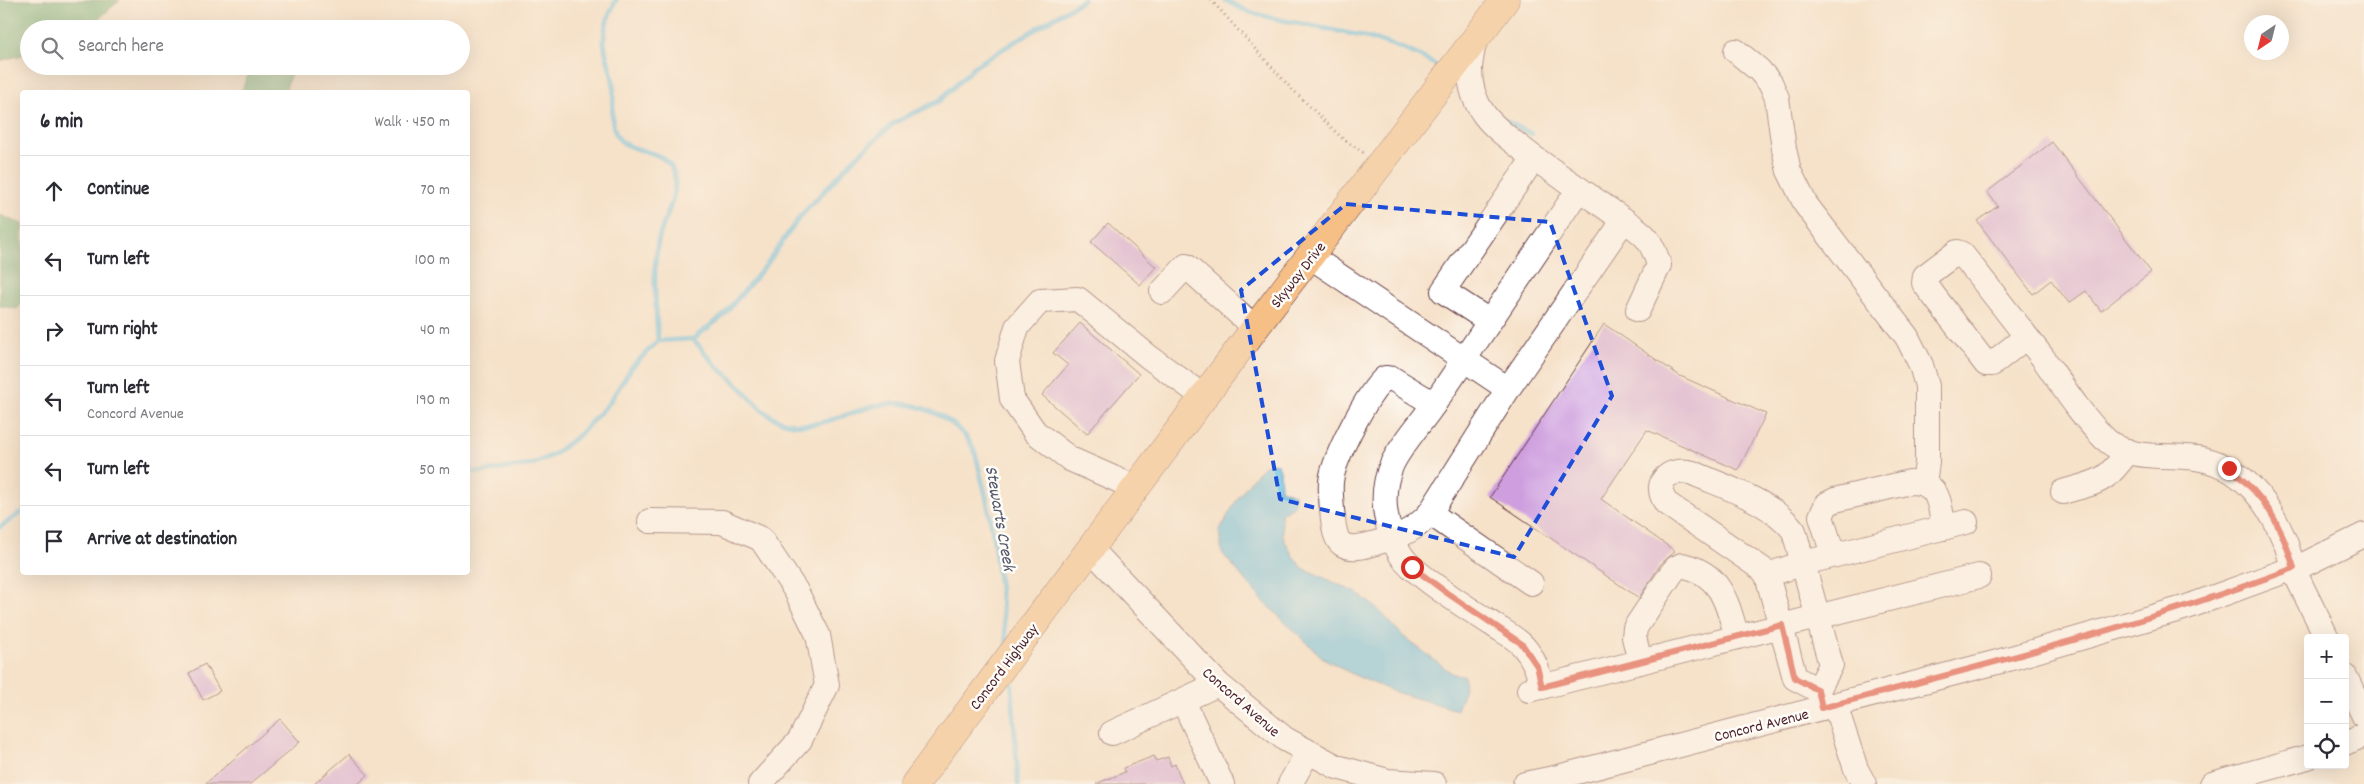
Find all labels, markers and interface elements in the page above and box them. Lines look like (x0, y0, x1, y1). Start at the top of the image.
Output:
north arrow (2244, 15, 2289, 60)
search box (20, 20, 470, 75)
icon: search (38, 34, 66, 62)
text: Search here (78, 34, 164, 61)
text: 6 min (40, 108, 83, 138)
text: Walk · 450 m (375, 111, 450, 134)
icon: ahead (40, 177, 68, 205)
text: Continue (87, 177, 149, 204)
text: 70 m (420, 179, 450, 202)
street label: Skyway Drive (1266, 237, 1332, 314)
icon: left (40, 247, 68, 275)
text: Turn left (87, 247, 150, 274)
text: 100 m (414, 249, 450, 272)
icon: right (40, 317, 68, 345)
text: Turn right (87, 317, 158, 344)
text: 40 m (420, 319, 450, 342)
text: Turn left (87, 376, 150, 403)
icon: left (40, 387, 68, 415)
text: 190 m (416, 389, 450, 412)
text: Concord Avenue (87, 403, 184, 426)
icon: left (40, 457, 68, 485)
text: Turn left (87, 457, 150, 484)
route end (2218, 457, 2241, 480)
text: 50 m (419, 459, 450, 482)
water label: Stewarts Creek (977, 464, 1020, 575)
icon: arrive (40, 527, 68, 555)
text: Arrive at destination (87, 527, 237, 554)
route start (1401, 556, 1424, 579)
street label: Concord Highway (965, 619, 1045, 715)
map controls (2304, 634, 2349, 769)
button: + (2304, 634, 2349, 679)
street label: Concord Avenue (1196, 662, 1284, 743)
button: − (2304, 679, 2349, 724)
street label: Concord Avenue (1712, 704, 1811, 749)
button: locate (2304, 724, 2349, 769)

